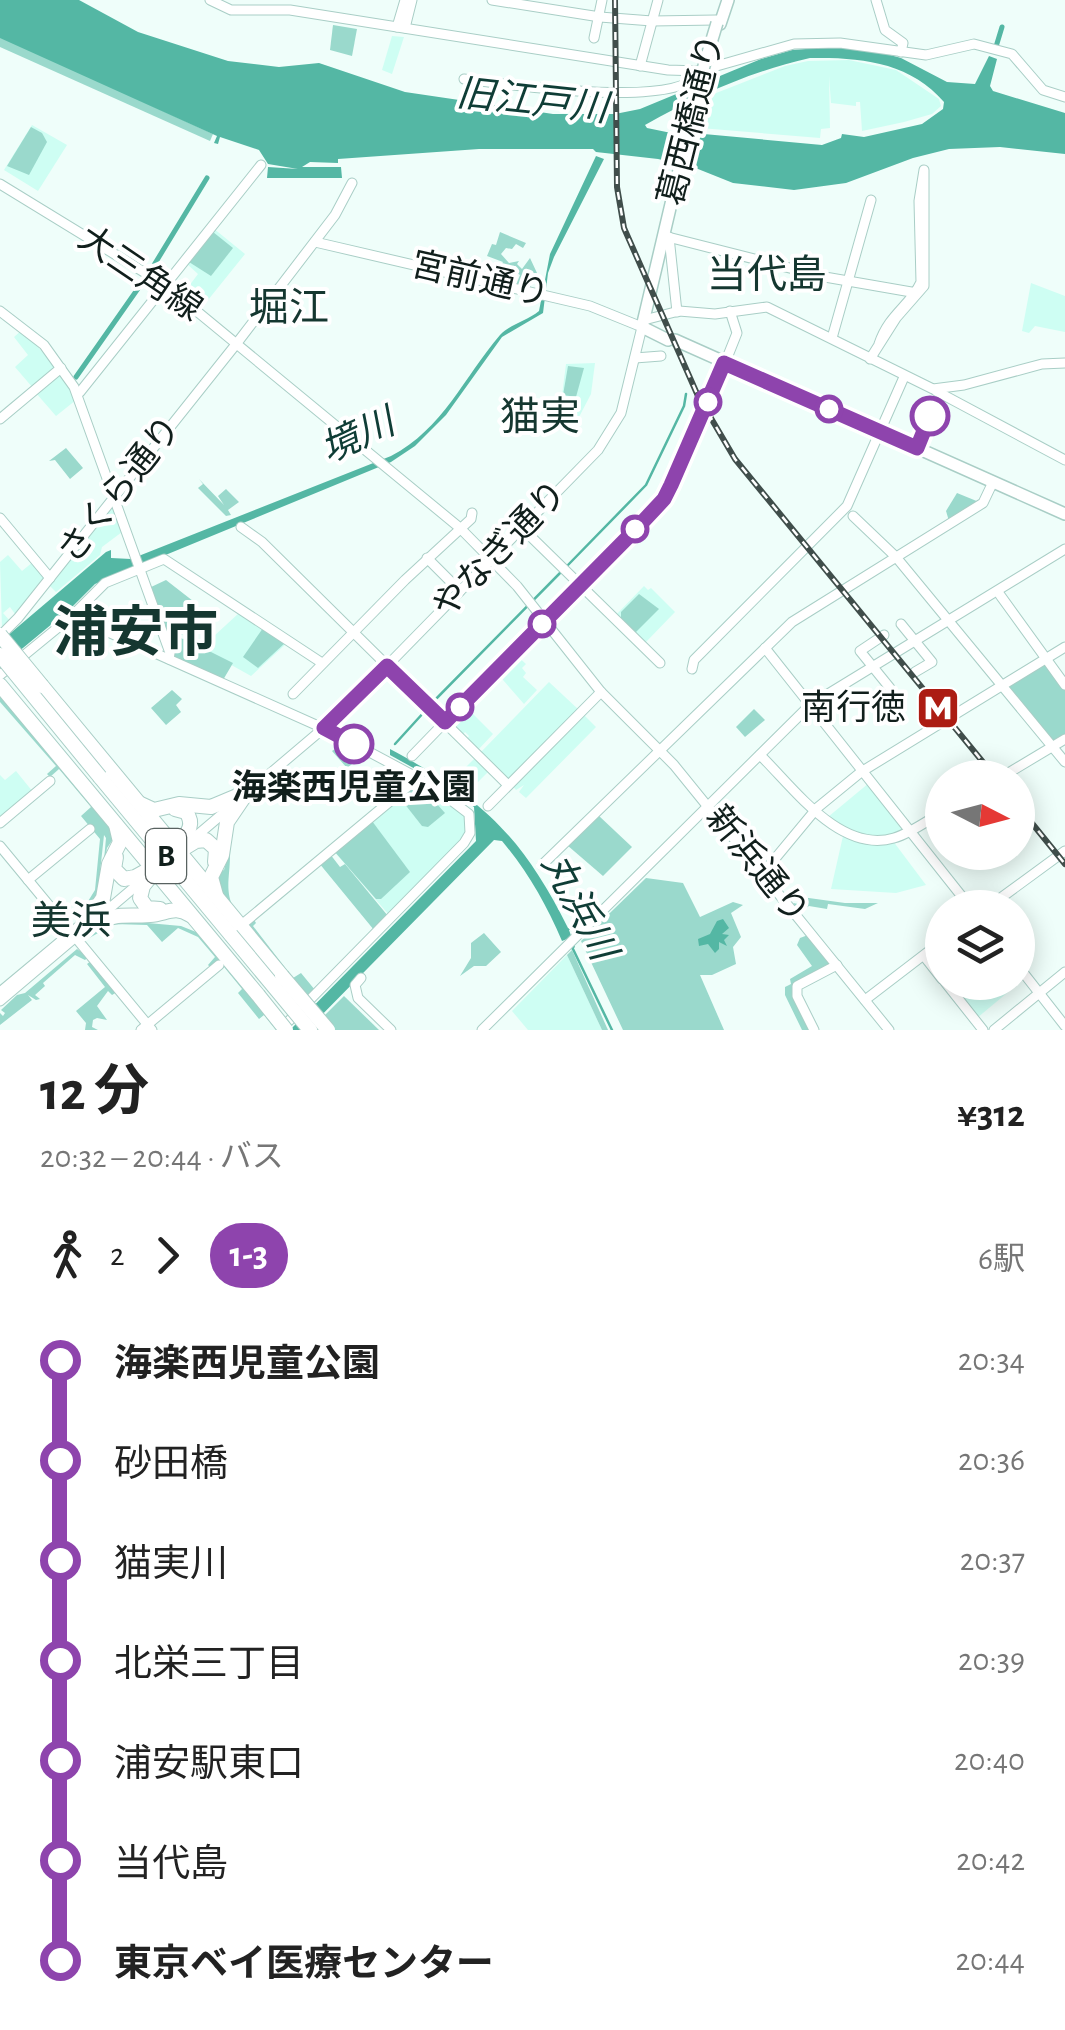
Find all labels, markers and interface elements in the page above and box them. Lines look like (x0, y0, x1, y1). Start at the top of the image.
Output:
street label: 葛西橋通り (652, 30, 730, 209)
water label: 旧江戸川 (454, 73, 614, 129)
street label: 大三角線 (72, 219, 209, 328)
street label: 宮前通り (408, 245, 553, 313)
district label: 当代島 (707, 254, 827, 296)
district label: 堀江 (249, 287, 329, 329)
unlabelled marker (695, 389, 721, 415)
district label: 猫実 (500, 396, 580, 438)
unlabelled marker (816, 396, 842, 422)
unlabelled marker (911, 397, 949, 435)
water label: 境川 (315, 400, 404, 470)
street label: さくら通り (52, 410, 188, 570)
street label: やなぎ通り (425, 474, 573, 625)
unlabelled marker (622, 516, 648, 542)
district label: 浦安市 (53, 603, 219, 662)
unlabelled marker (529, 611, 555, 637)
metro station icon: 南行徳 (915, 685, 961, 731)
place label: 南行徳 (801, 689, 906, 726)
unlabelled marker (447, 694, 473, 720)
marker: 海楽西児童公園 (335, 725, 373, 763)
north arrow (925, 760, 1035, 870)
map controls (925, 760, 1035, 1000)
place label: 海楽西児童公園 (231, 769, 477, 806)
street label: 新浜通り (699, 798, 816, 930)
road number: B (146, 829, 186, 883)
water label: 丸浜川 (534, 847, 625, 970)
button: layers (925, 890, 1035, 1000)
district label: 美浜 (31, 900, 111, 942)
text: 12 分 (40, 1065, 149, 1120)
text: ¥312 (957, 1096, 1025, 1134)
text: 20:32 – 20:44 · バス (40, 1141, 284, 1173)
icon: walk (40, 1228, 95, 1283)
icon: forward (140, 1228, 195, 1283)
text: 1-3 (230, 1238, 268, 1273)
text: 2 (110, 1239, 125, 1271)
text: 6駅 (978, 1243, 1025, 1275)
text: 20:34 (958, 1344, 1025, 1376)
text: 海楽西児童公園 (114, 1346, 380, 1384)
text: 20:36 (958, 1444, 1025, 1476)
text: 砂田橋 (114, 1446, 228, 1484)
text: 20:37 (960, 1544, 1025, 1576)
text: 猫実川 (114, 1546, 228, 1584)
text: 20:39 (958, 1644, 1025, 1676)
text: 北栄三丁目 (114, 1646, 304, 1684)
text: 20:40 (954, 1744, 1025, 1776)
text: 浦安駅東口 (114, 1746, 304, 1784)
text: 20:42 (956, 1844, 1025, 1876)
text: 当代島 (114, 1846, 228, 1884)
text: 20:44 (955, 1944, 1025, 1976)
text: 東京ベイ医療センター (114, 1946, 494, 1984)

